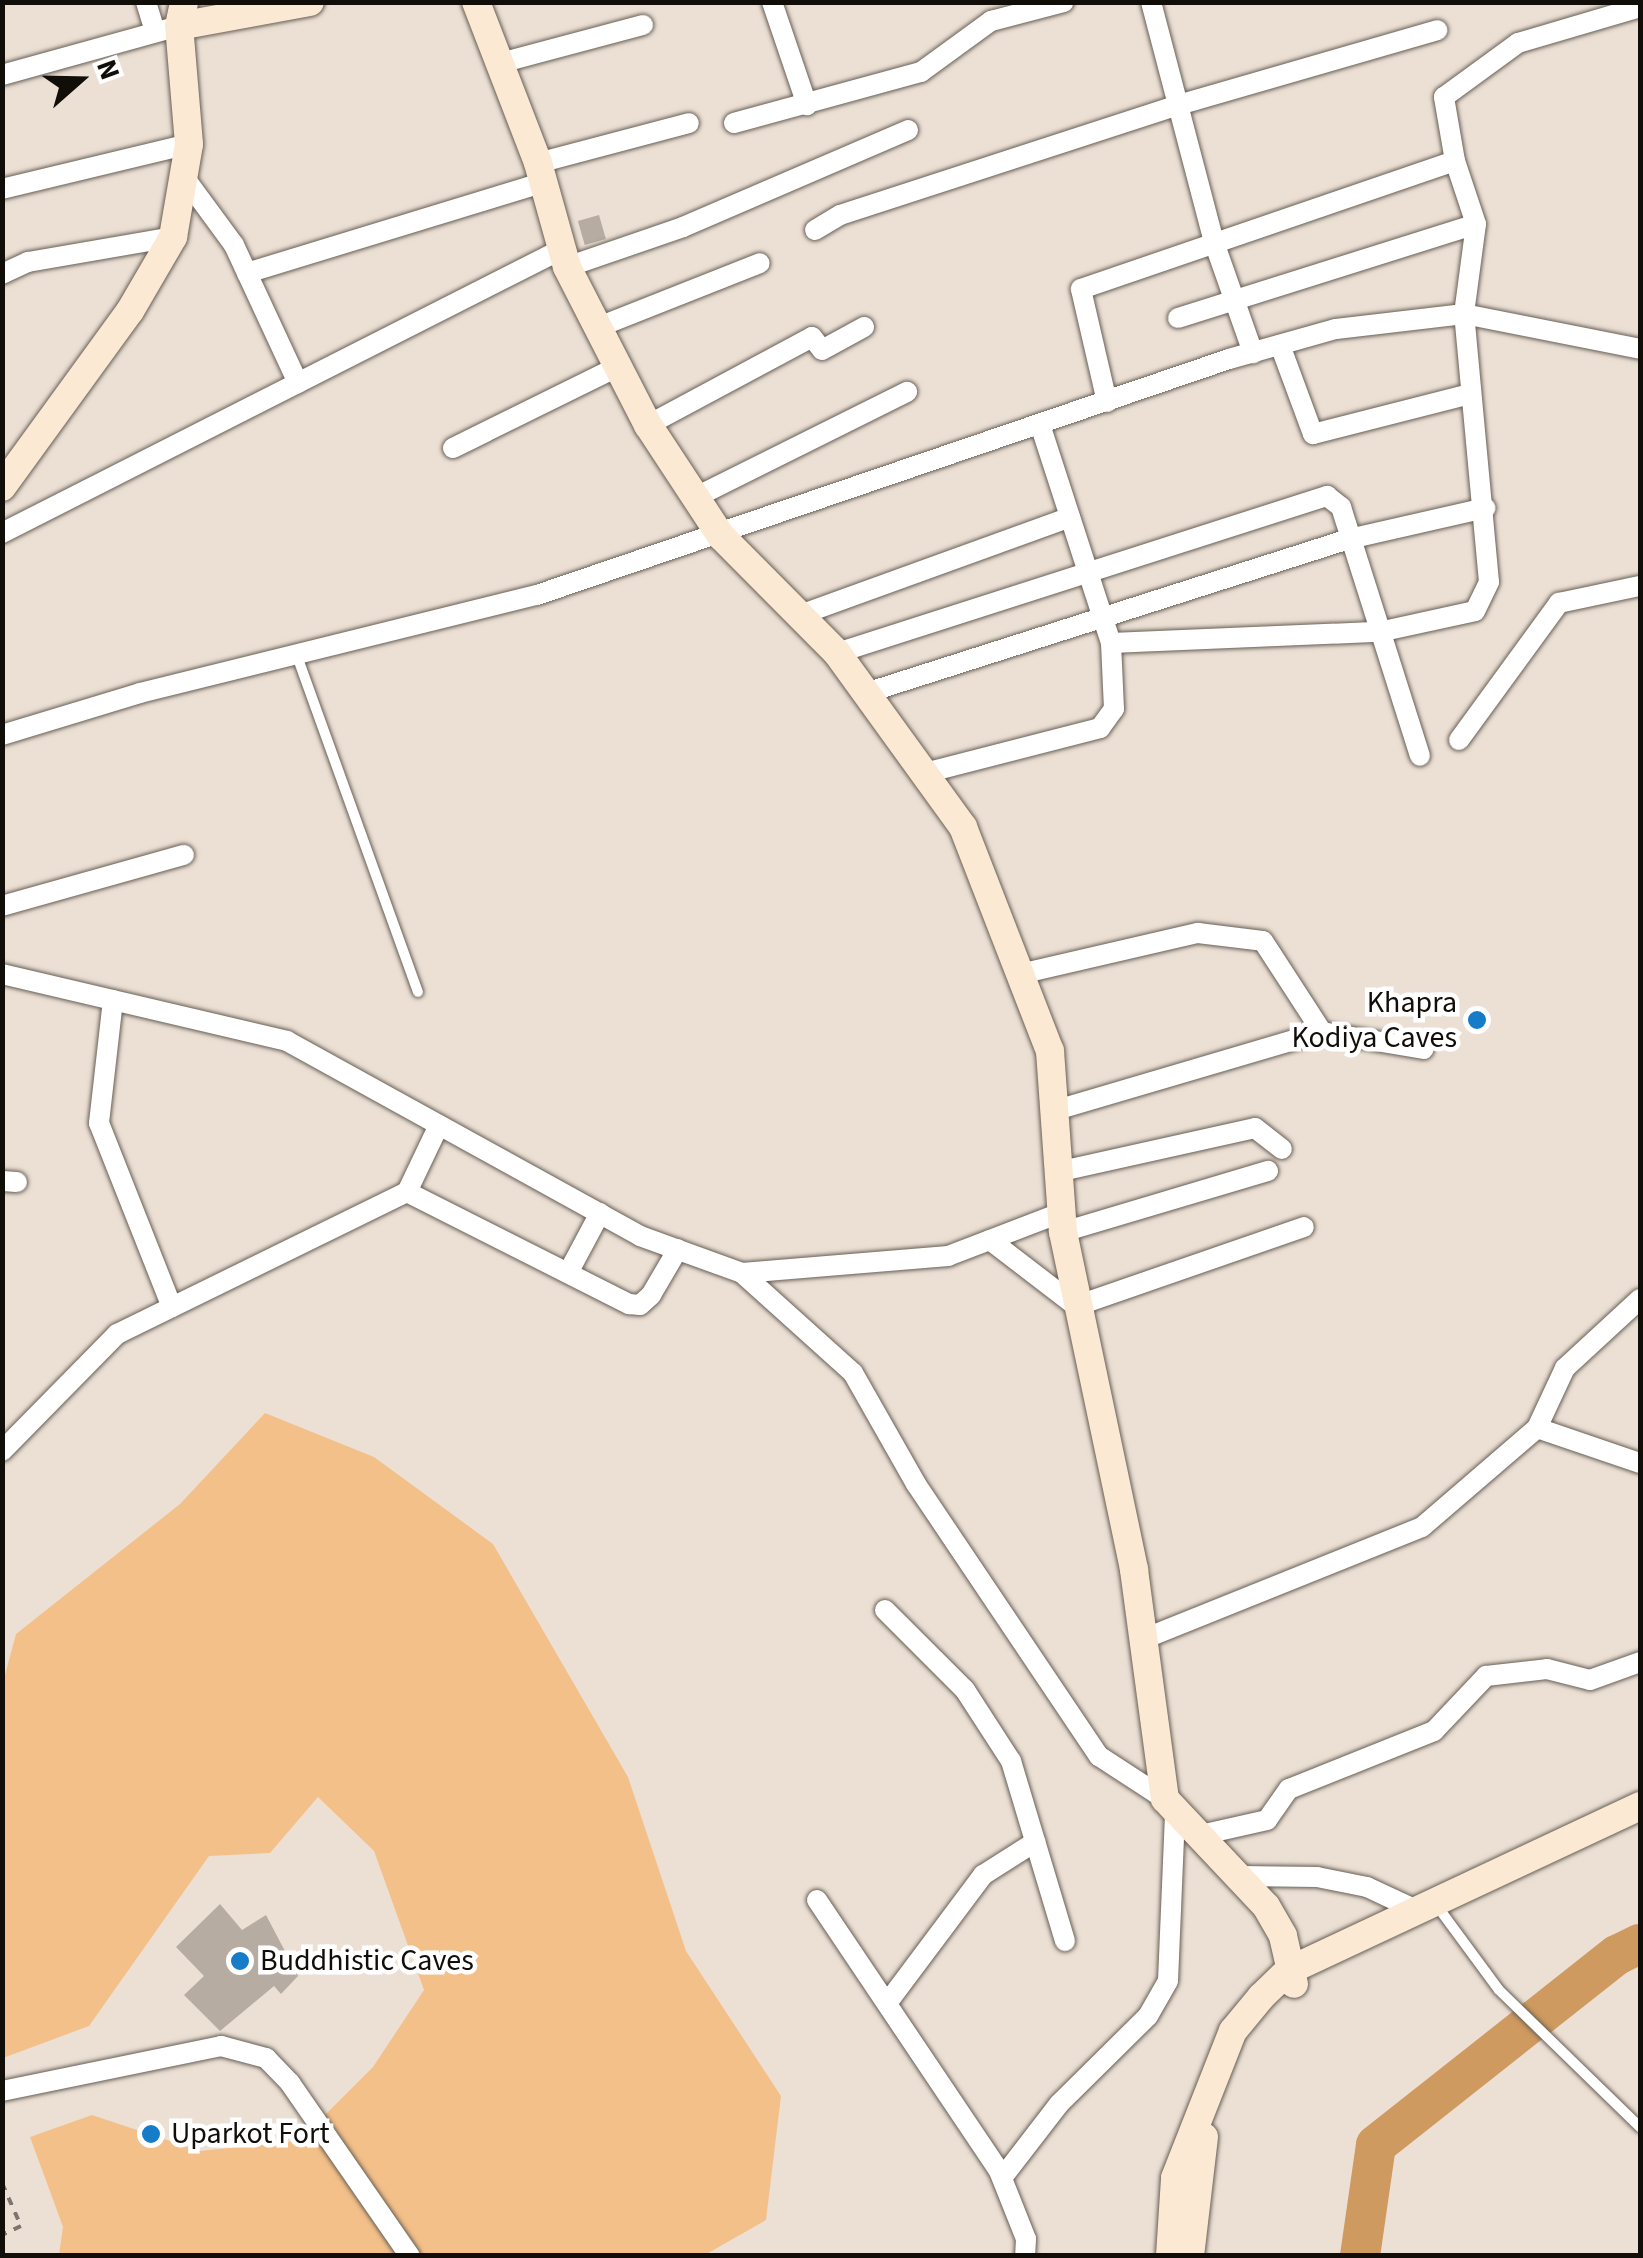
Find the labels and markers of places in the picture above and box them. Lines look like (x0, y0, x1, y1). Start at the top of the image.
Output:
place label: Khapra Kodiya Caves (1291, 985, 1457, 1056)
marker: Khapra Kodiya Caves (1466, 1009, 1488, 1031)
place label: Buddhistic Caves (260, 1943, 474, 1979)
marker: Buddhistic Caves (229, 1950, 251, 1972)
place label: Uparkot Fort (171, 2116, 330, 2152)
marker: Uparkot Fort (140, 2123, 162, 2145)

